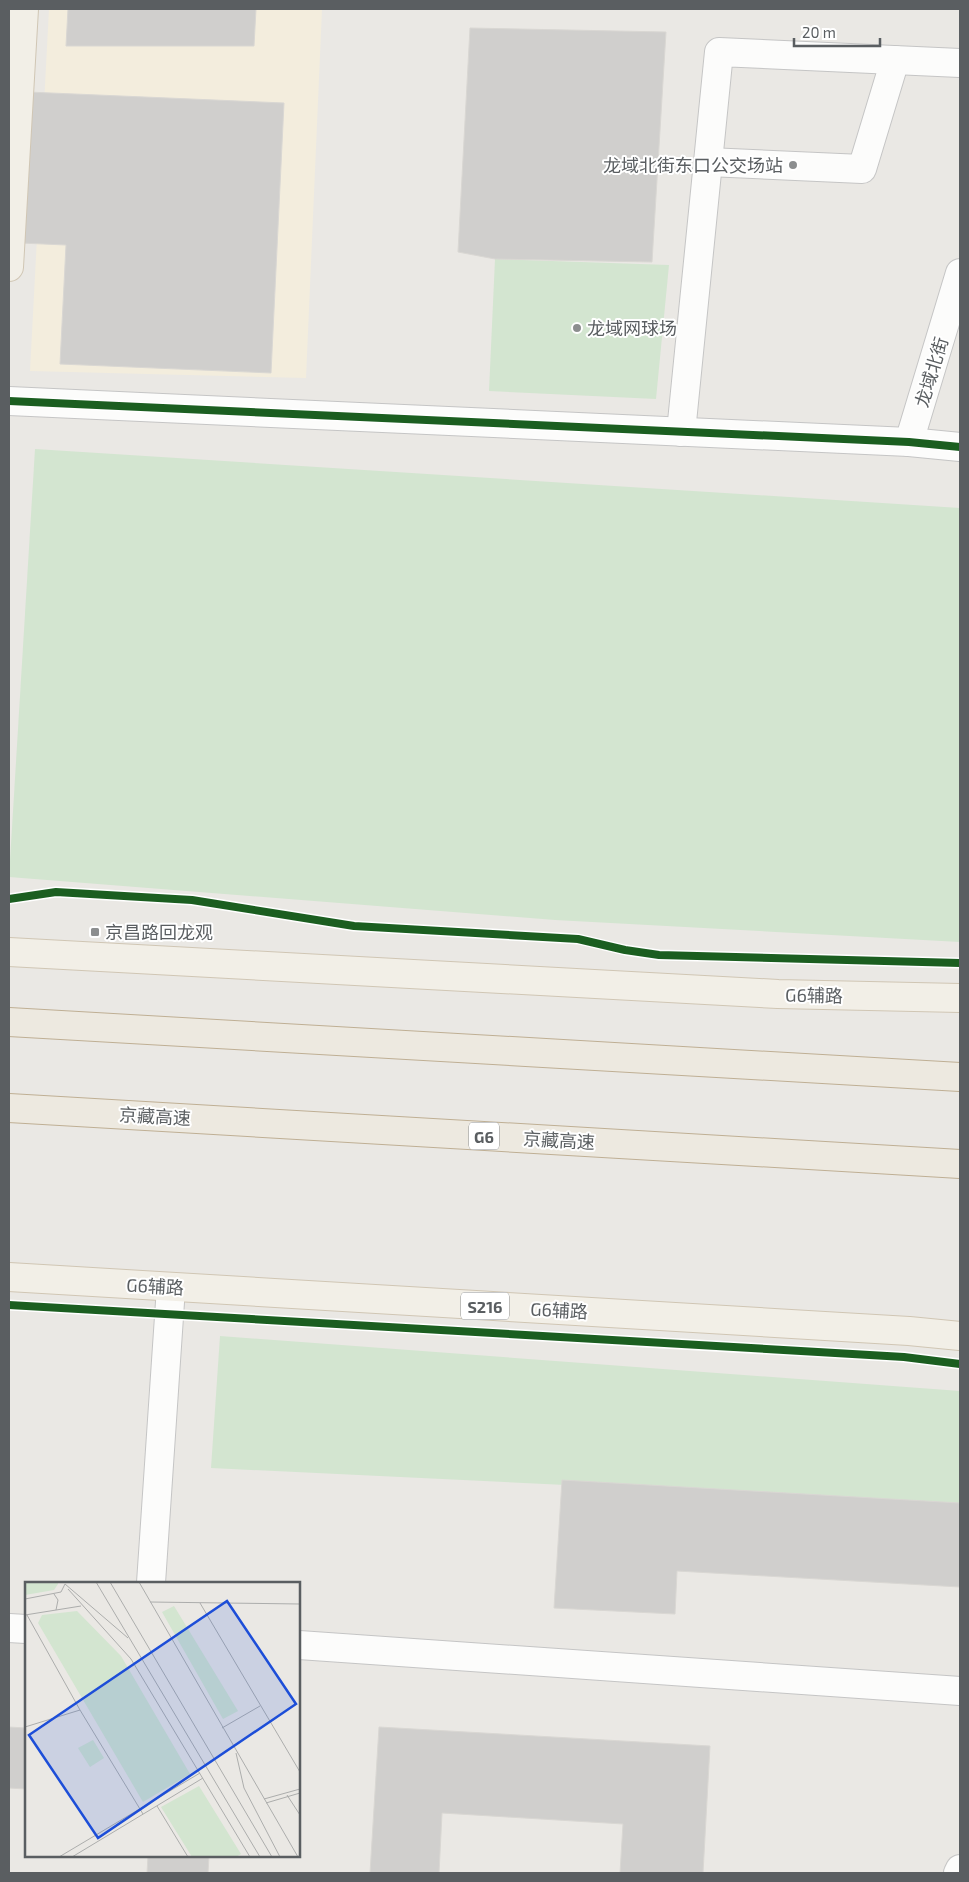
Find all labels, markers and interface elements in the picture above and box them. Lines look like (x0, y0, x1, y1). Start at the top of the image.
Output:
scale bar (794, 15, 880, 47)
text: 20 m (802, 23, 836, 41)
place label: 龙域北街东口公交场站 (603, 154, 783, 176)
marker: 龙域北街东口公交场站 (787, 159, 799, 171)
place label: 龙域网球场 (587, 317, 677, 339)
marker: 龙域网球场 (571, 322, 583, 334)
street label: 龙域北街 (910, 334, 952, 410)
place label: 京昌路回龙观 (105, 921, 213, 943)
marker: 京昌路回龙观 (89, 926, 101, 938)
street label: G6辅路 (785, 983, 843, 1007)
street label: 京藏高速 (118, 1103, 192, 1129)
road number: G6 (469, 1122, 499, 1150)
street label: 京藏高速 (522, 1127, 596, 1153)
street label: G6辅路 (126, 1274, 184, 1298)
road number: S216 (461, 1292, 509, 1320)
street label: G6辅路 (530, 1298, 588, 1322)
inset map (25, 1582, 300, 1857)

